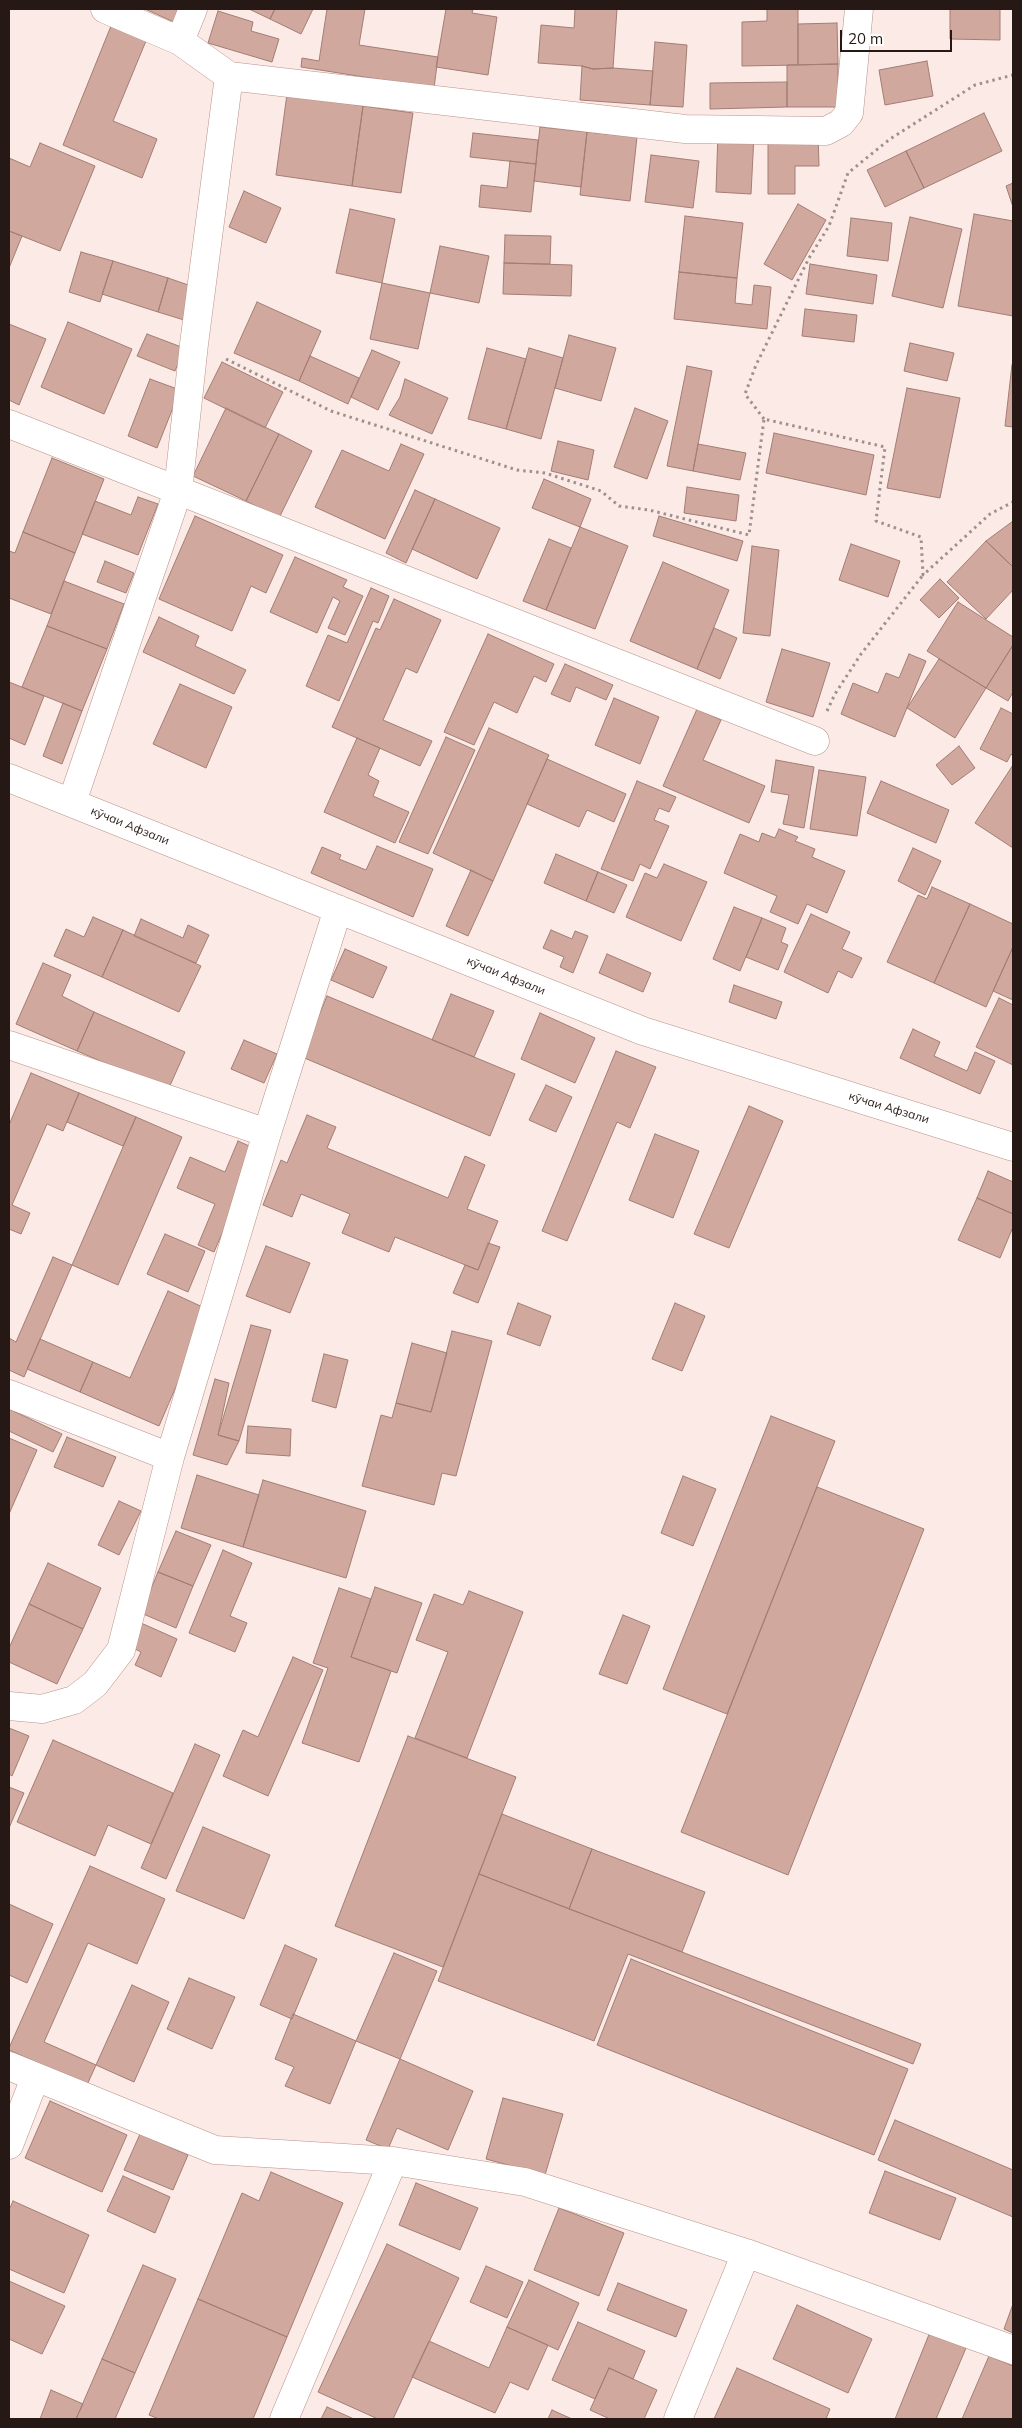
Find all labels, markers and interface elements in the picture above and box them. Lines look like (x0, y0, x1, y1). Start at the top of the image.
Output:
scale bar (842, 20, 954, 52)
text: 20 m (848, 29, 883, 48)
street label: кӯчаи Афзали (89, 804, 171, 848)
street label: кӯчаи Афзали (465, 954, 547, 998)
street label: кӯчаи Афзали (847, 1089, 931, 1127)

